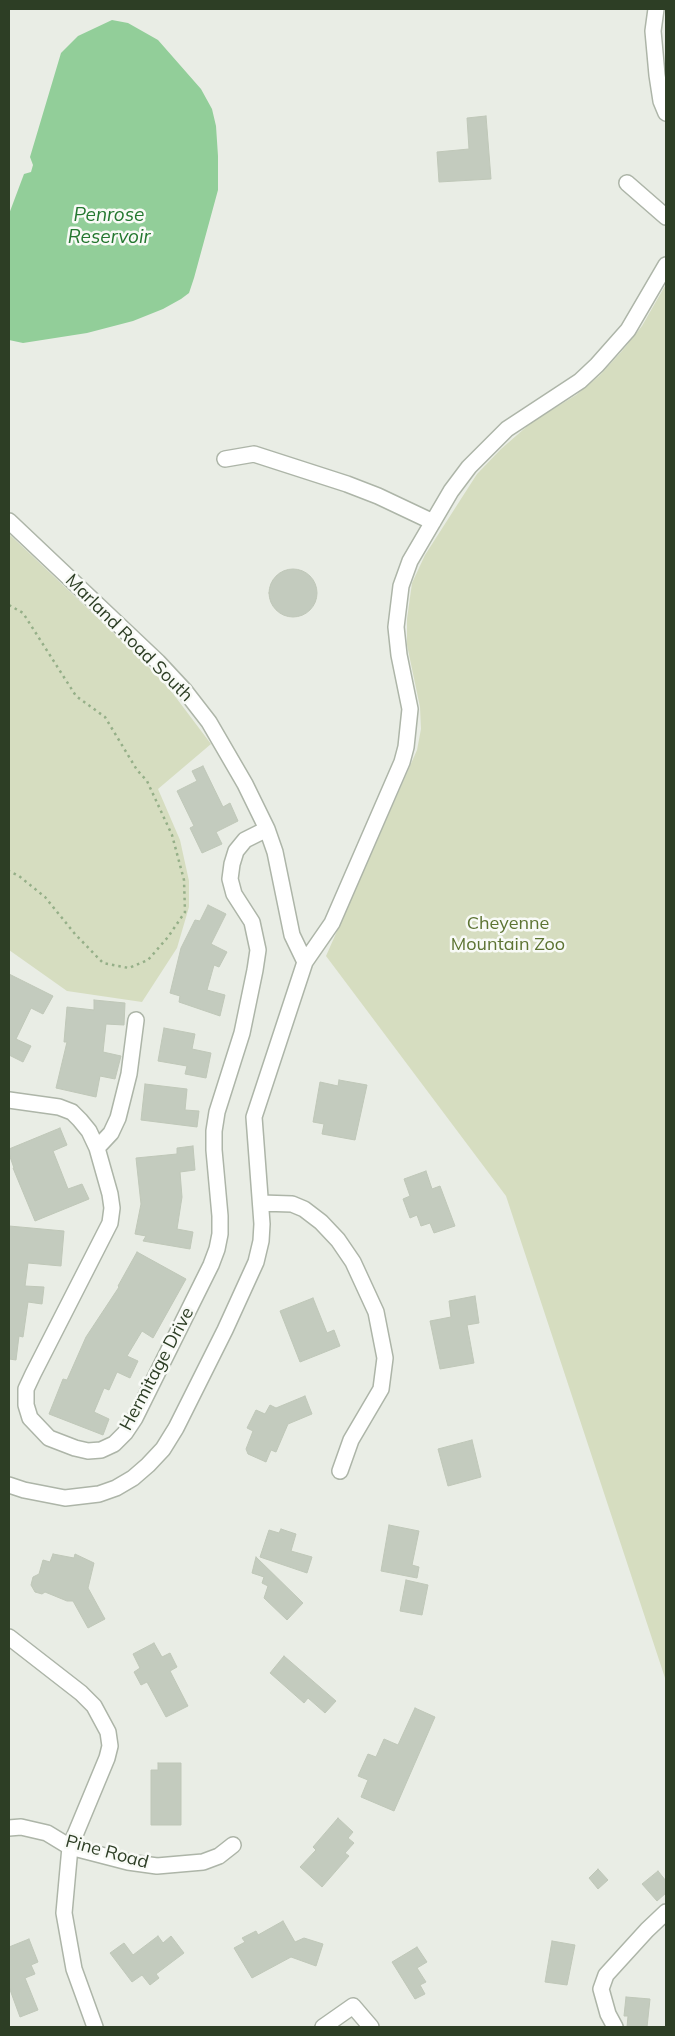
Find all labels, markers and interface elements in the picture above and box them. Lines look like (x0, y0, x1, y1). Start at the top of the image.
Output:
water label: Penrose Reservoir (68, 204, 150, 248)
street label: Marland Road South (61, 570, 197, 706)
park label: Cheyenne Mountain Zoo (451, 913, 565, 956)
street label: Hermitage Drive (116, 1304, 198, 1434)
street label: Pine Road (63, 1831, 151, 1873)

